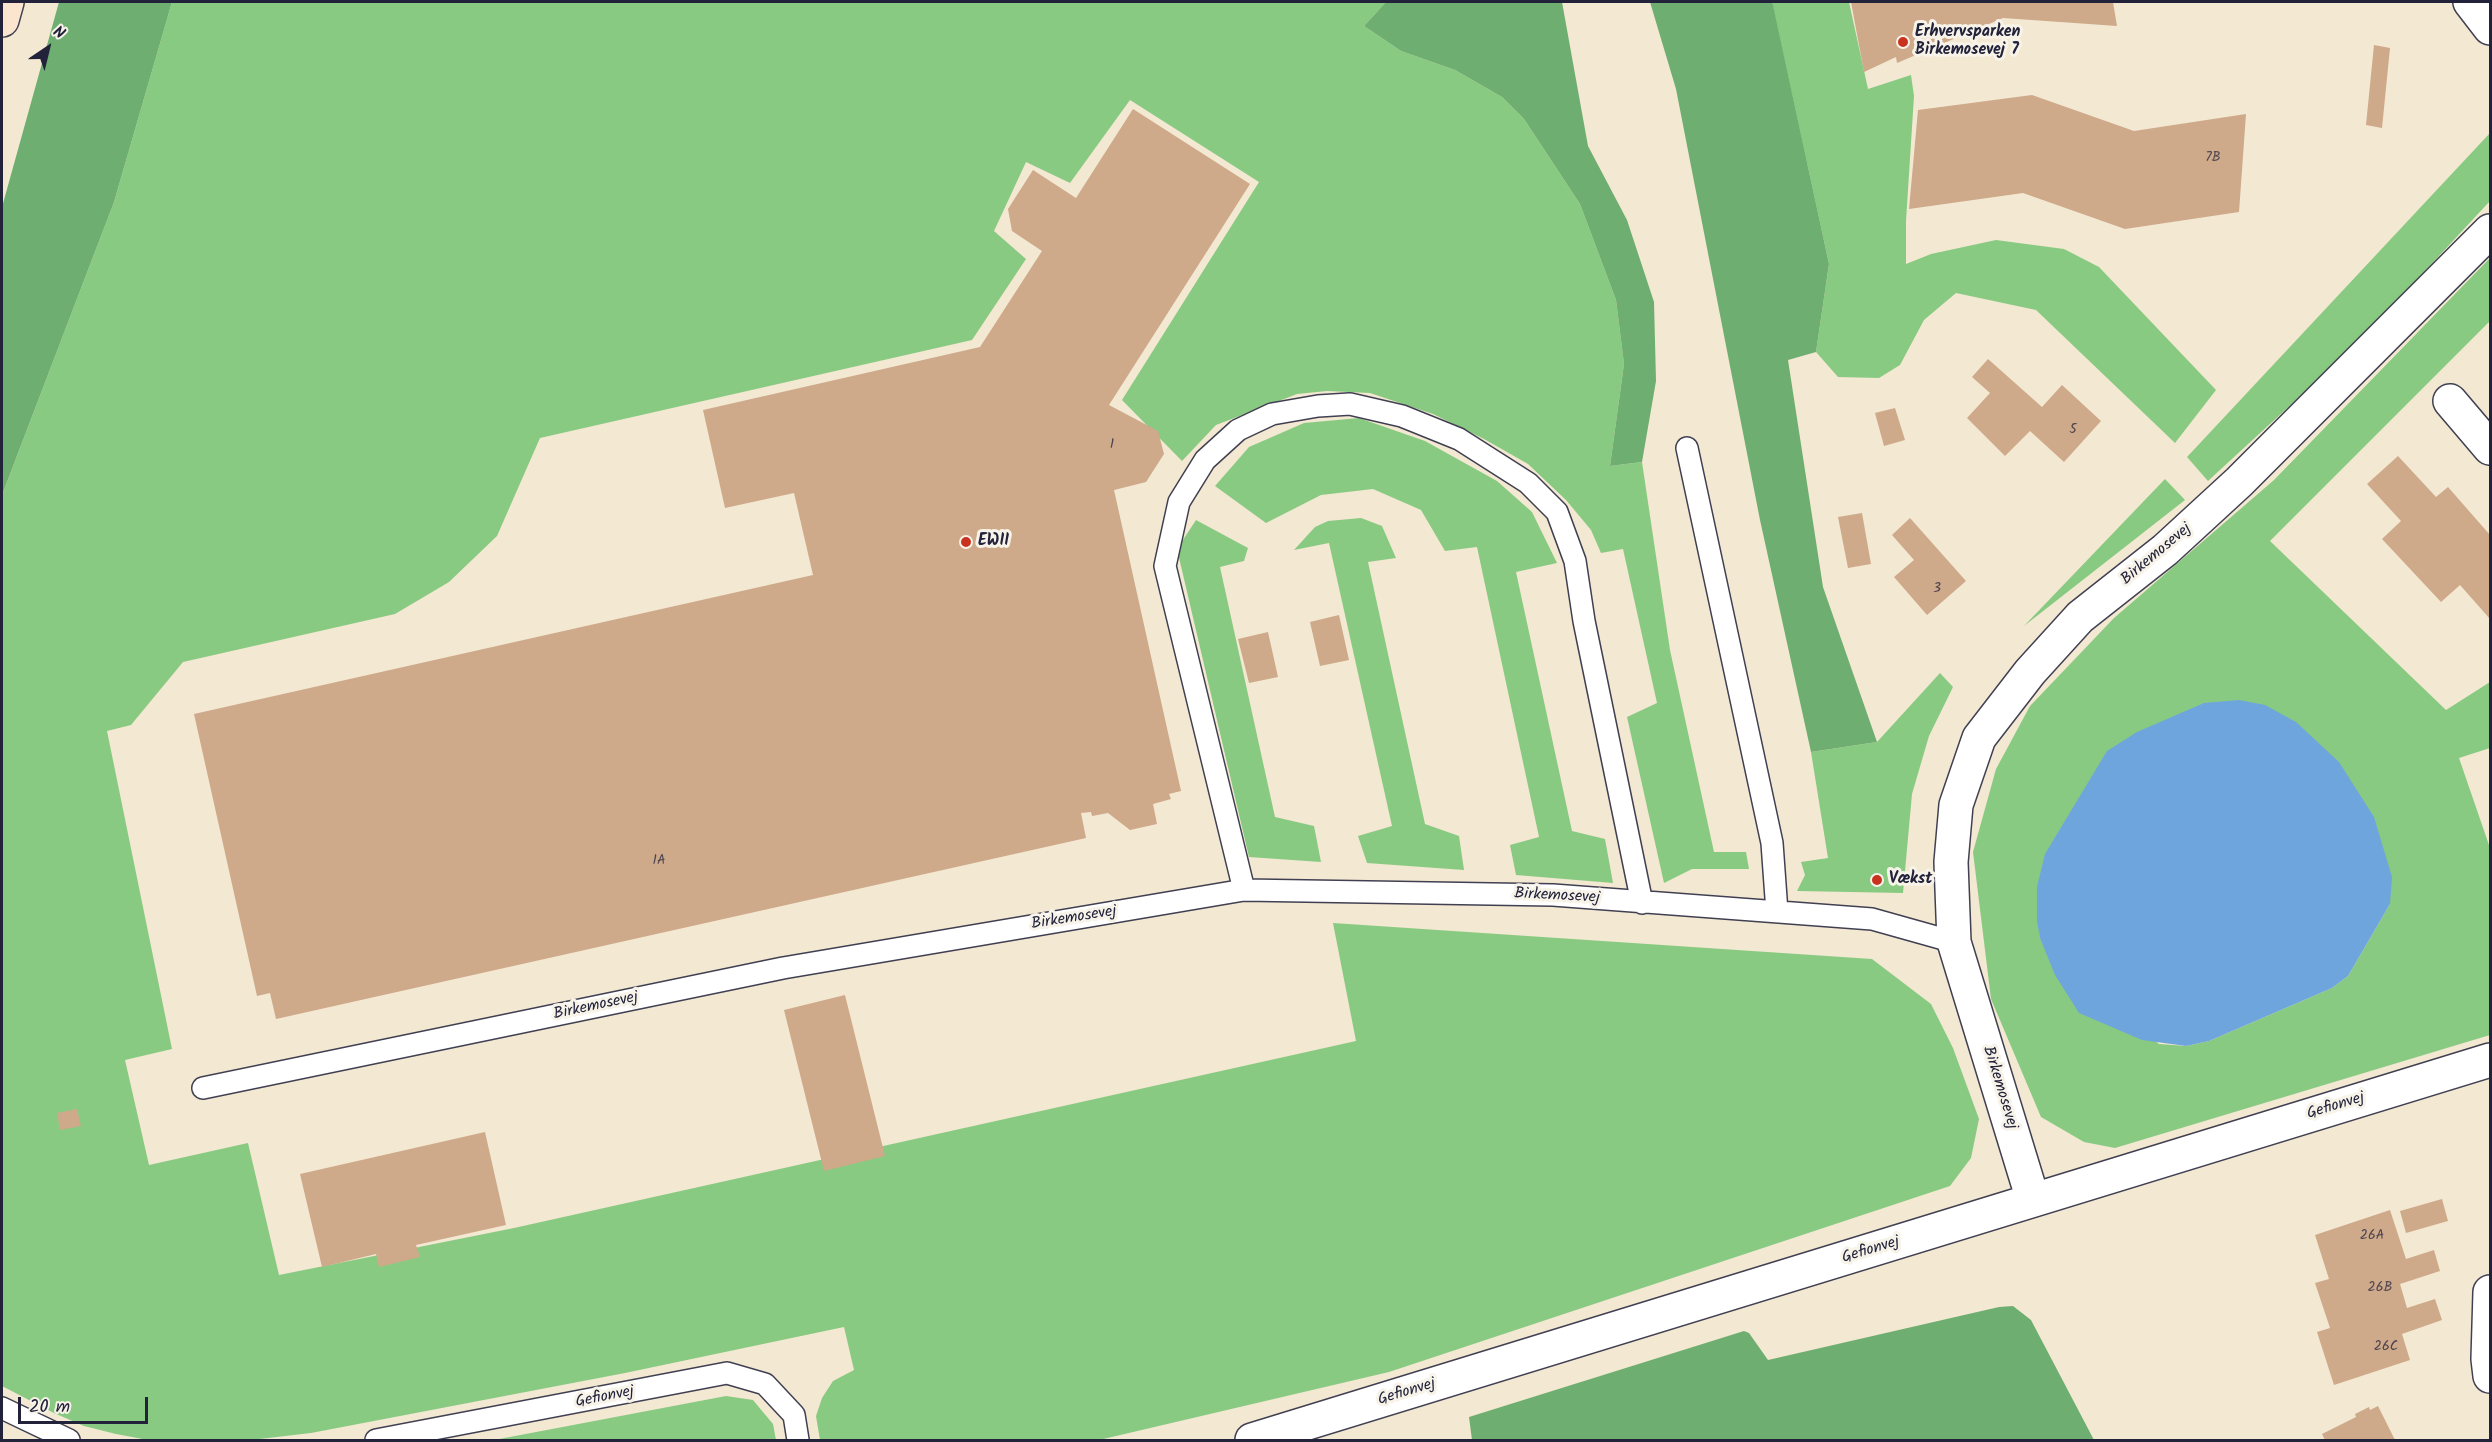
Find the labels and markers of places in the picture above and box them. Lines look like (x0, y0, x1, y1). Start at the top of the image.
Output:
place label: Erhvervsparken Birkemosevej 7 (1915, 23, 2020, 61)
marker: Erhvervsparken Birkemosevej 7 (1896, 35, 1910, 49)
place label: EWII (978, 532, 1009, 552)
marker: EWII (959, 535, 973, 549)
place label: Vækst (1889, 870, 1932, 890)
marker: Vækst (1870, 873, 1884, 887)

